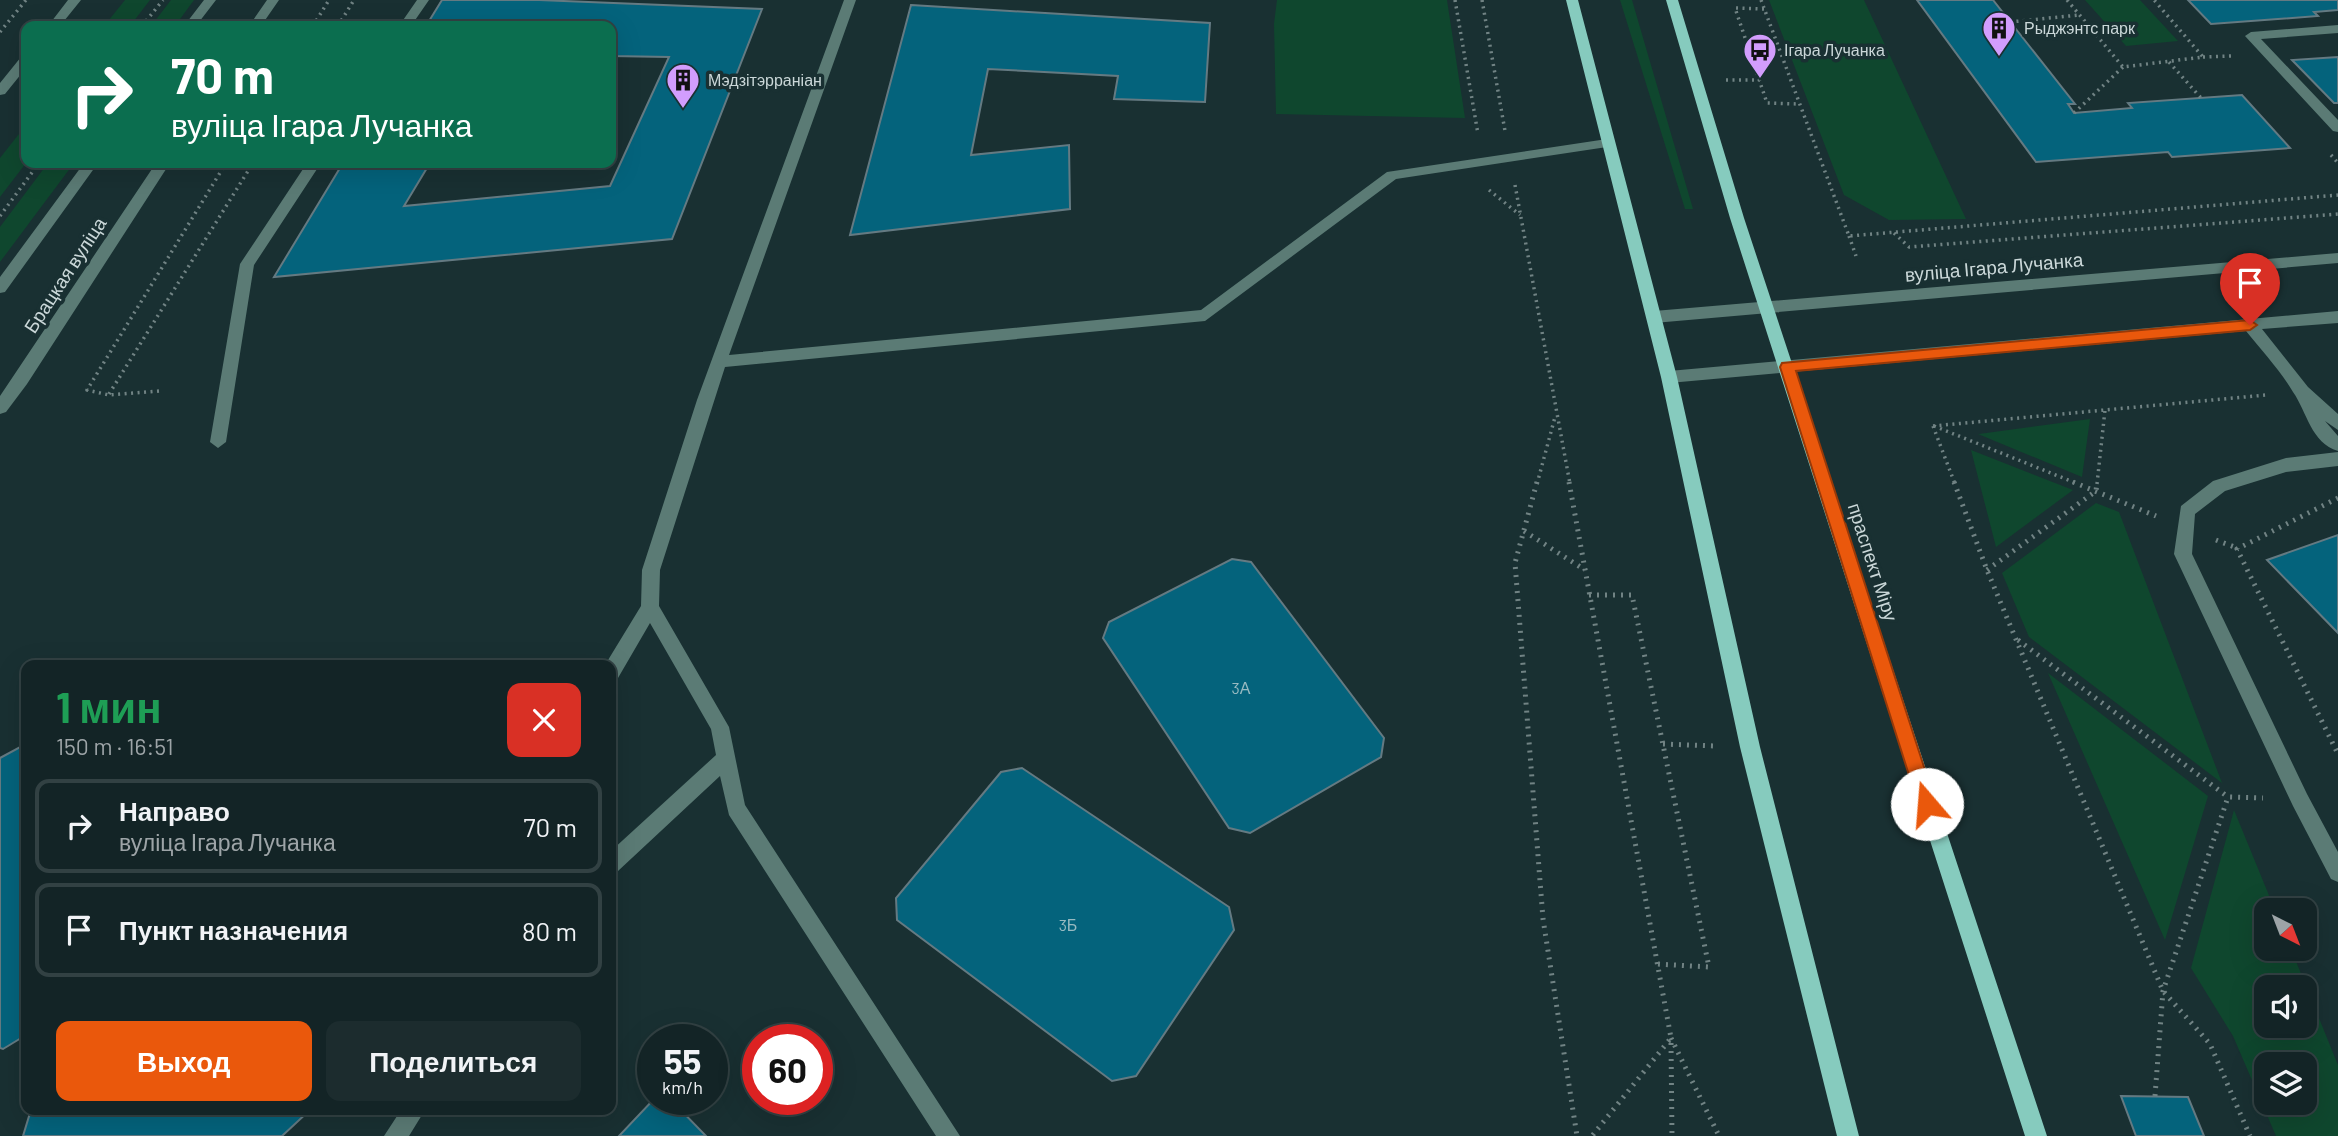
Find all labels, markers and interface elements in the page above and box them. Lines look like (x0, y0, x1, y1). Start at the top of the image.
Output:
building icon: Рыджэнтс парк (1980, 9, 2018, 58)
place label: Рыджэнтс парк (2024, 18, 2136, 37)
bus stop icon: Ігара Лучанка (1741, 31, 1779, 80)
place label: Ігара Лучанка (1784, 40, 1885, 59)
text: 70 m (171, 45, 274, 104)
icon: right (56, 49, 147, 140)
building icon: Мэдзітэрраніан (664, 61, 702, 110)
place label: Мэдзітэрраніан (708, 70, 822, 89)
text: вуліца Ігара Лучанка (171, 105, 473, 143)
street label: Брацкая вуліца (19, 212, 111, 337)
street label: вуліца Ігара Лучанка (1904, 247, 2085, 286)
pin (2220, 253, 2280, 325)
icon: arrive (2231, 264, 2269, 302)
street label: праспект Міру (1844, 500, 1904, 624)
house number: 3А (1232, 678, 1251, 697)
text: 1 мин (56, 681, 162, 731)
button: close (507, 683, 581, 757)
text: 150 m · 16:51 (56, 732, 173, 760)
position arrow (1890, 767, 1964, 841)
text: Направо (119, 795, 230, 826)
icon: right (60, 807, 98, 845)
text: 70 m (523, 811, 577, 842)
text: вуліца Ігара Лучанка (119, 828, 336, 856)
north arrow (2254, 898, 2317, 961)
map controls (2254, 898, 2317, 1115)
icon: arrive (60, 911, 98, 949)
text: Пункт назначения (119, 914, 348, 945)
text: 80 m (522, 915, 577, 946)
house number: 3Б (1059, 915, 1077, 934)
button: sound (2254, 975, 2317, 1038)
button: Выход (56, 1021, 312, 1101)
button: Поделиться (326, 1021, 581, 1101)
speed limit sign: 60 (742, 1024, 833, 1115)
text: 55 (664, 1039, 701, 1081)
button: layers (2254, 1052, 2317, 1115)
text: km/h (662, 1076, 703, 1098)

